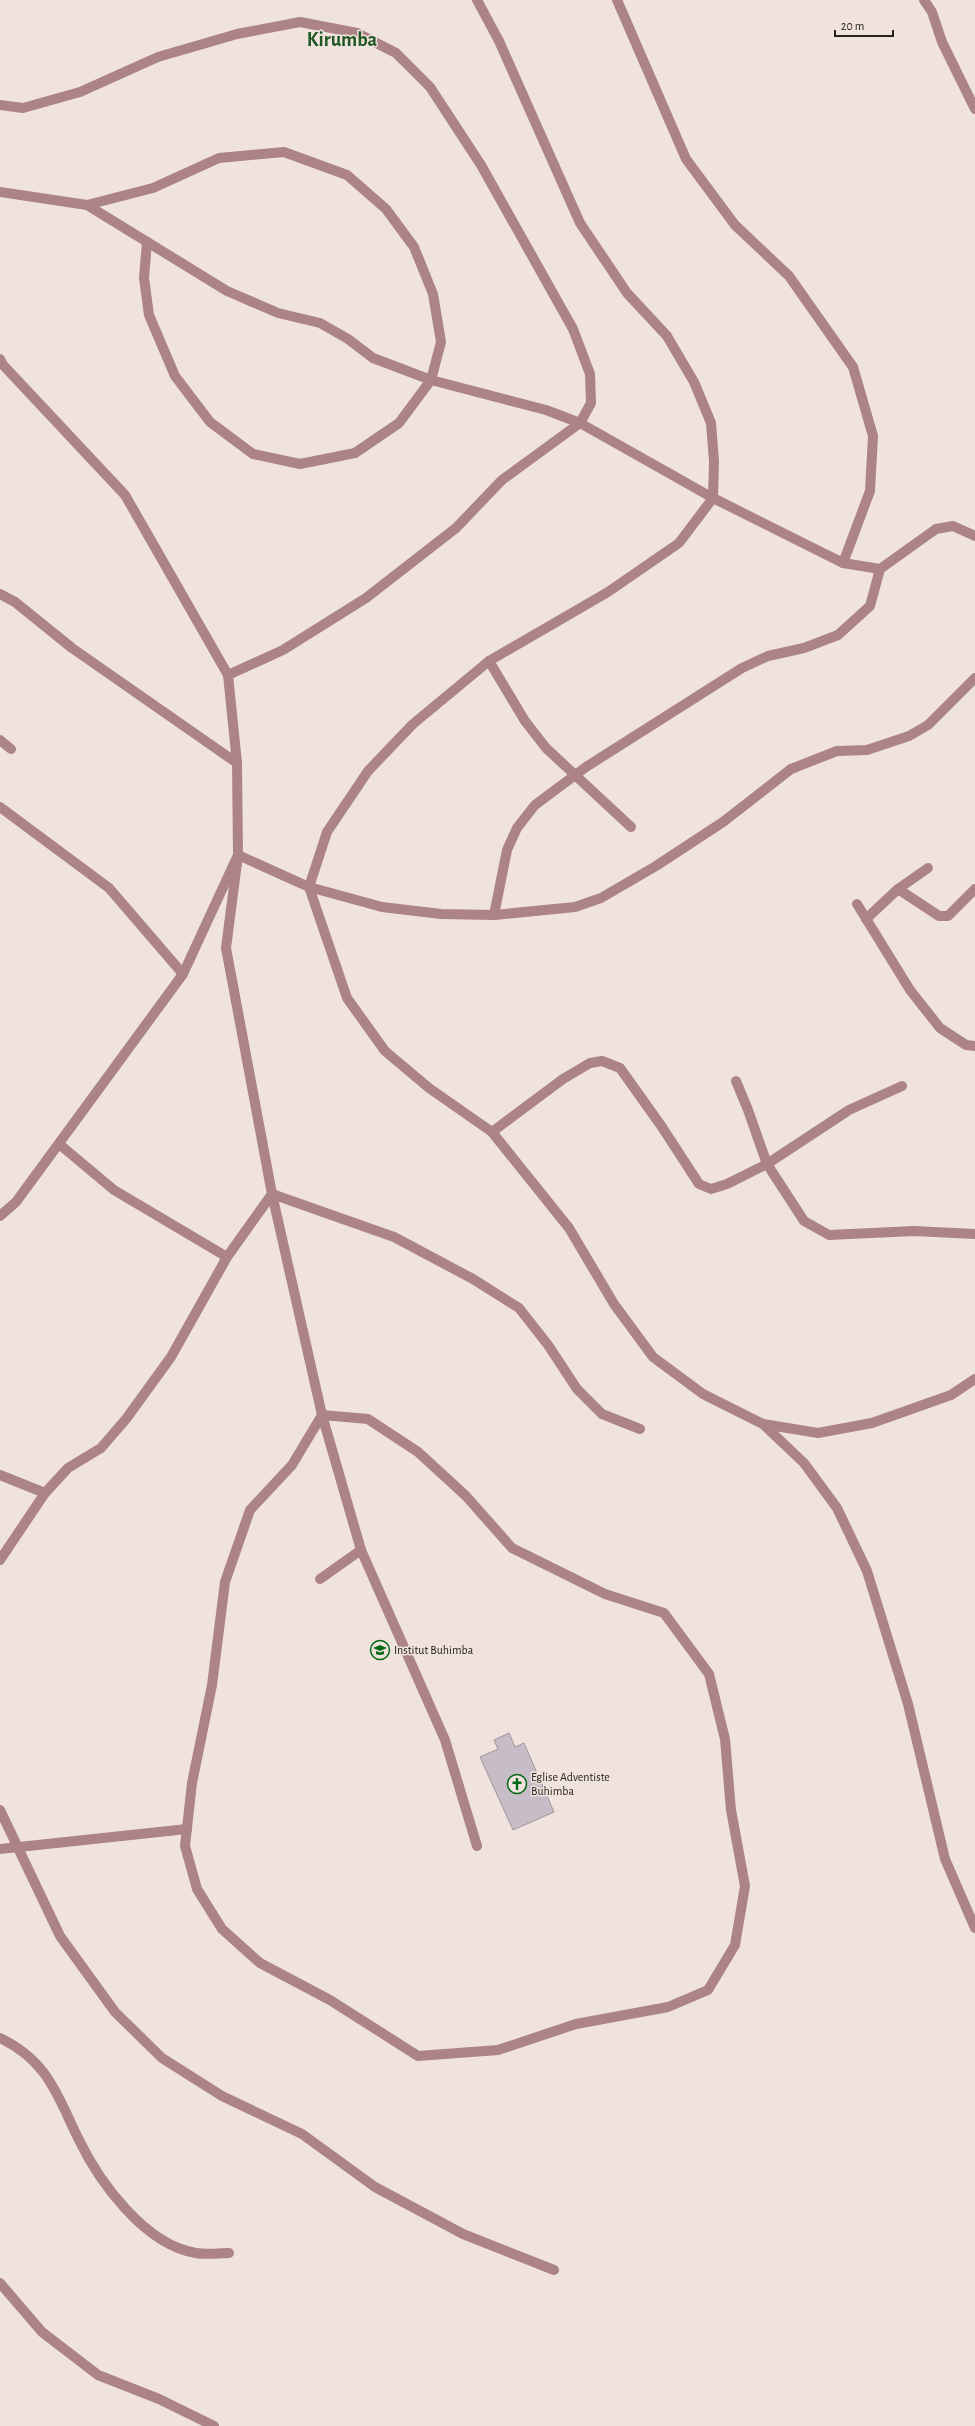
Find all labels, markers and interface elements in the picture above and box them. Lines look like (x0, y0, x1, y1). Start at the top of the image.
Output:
scale bar (835, 12, 893, 38)
text: 20 m (841, 20, 864, 32)
district label: Kirumba (307, 30, 378, 50)
school or university icon: Institut Buhimba (369, 1639, 391, 1661)
place label: Institut Buhimba (394, 1644, 474, 1656)
place label: Eglise Adventiste Buhimba (531, 1771, 610, 1797)
church icon: Eglise Adventiste Buhimba (506, 1773, 528, 1795)

